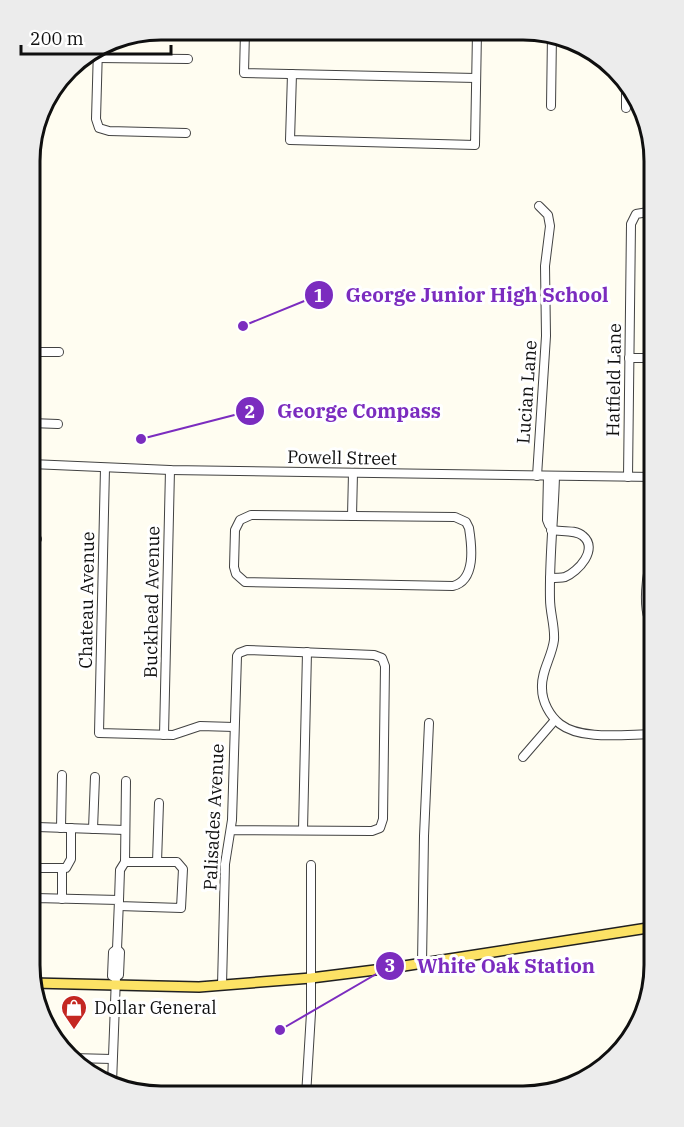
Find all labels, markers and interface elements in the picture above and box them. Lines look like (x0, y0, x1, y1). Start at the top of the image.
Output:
scale bar (21, 18, 171, 56)
text: 200 m (30, 27, 84, 50)
callout: George Junior High School (304, 276, 621, 314)
text: George Junior High School (345, 281, 609, 308)
text: 1 (314, 284, 325, 307)
street label: Hatfield Lane (601, 323, 626, 437)
street label: Lucian Lane (511, 339, 542, 445)
callout: George Compass (235, 392, 453, 430)
text: George Compass (277, 397, 441, 424)
text: 2 (245, 400, 255, 423)
street label: Powell Street (287, 445, 397, 470)
street label: Buckhead Avenue (139, 526, 164, 678)
street label: Chateau Avenue (74, 531, 99, 669)
street label: Palisades Avenue (198, 743, 229, 891)
callout: White Oak Station (375, 947, 607, 985)
text: White Oak Station (417, 952, 595, 979)
text: 3 (385, 954, 395, 977)
shop icon: Dollar General (59, 993, 89, 1031)
place label: Dollar General (94, 996, 217, 1019)

